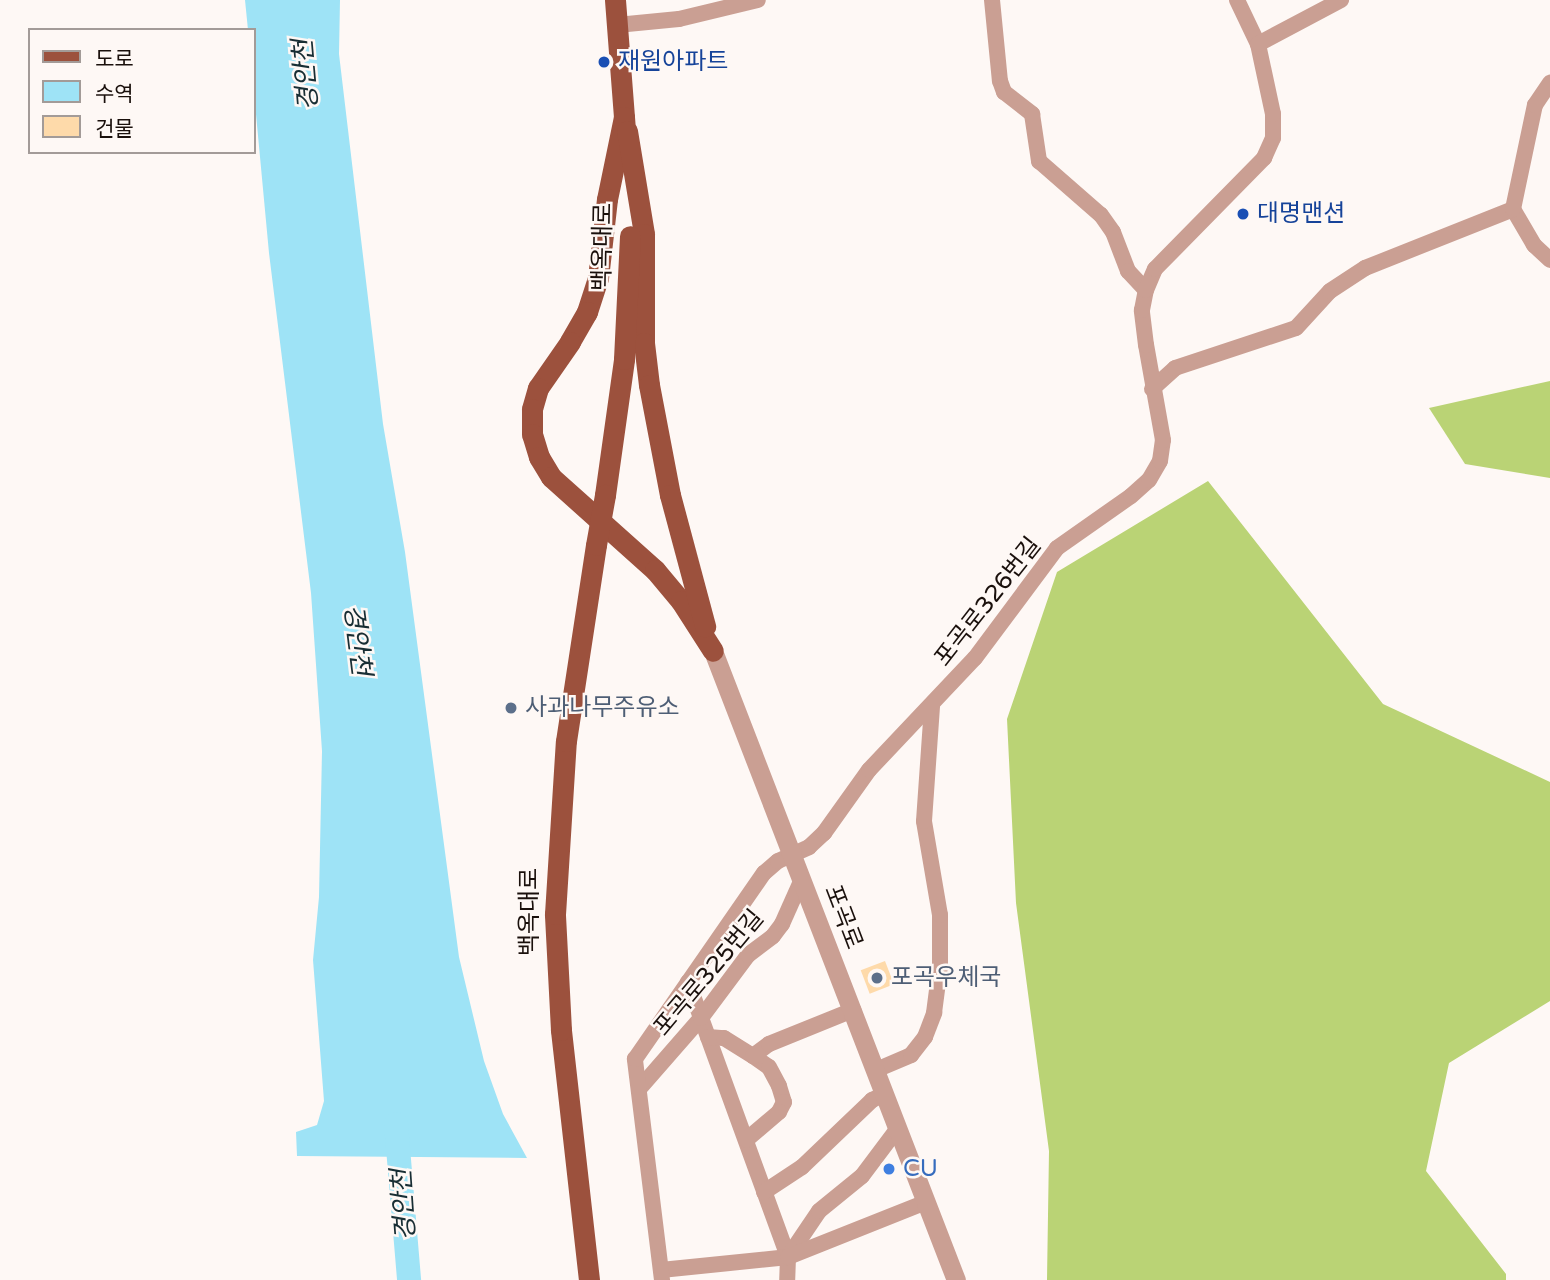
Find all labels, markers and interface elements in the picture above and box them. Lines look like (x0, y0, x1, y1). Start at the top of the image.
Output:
legend (28, 28, 256, 154)
water label: 경안천 (287, 38, 325, 112)
text: 도로 (95, 47, 134, 72)
place label: 재원아파트 (618, 48, 728, 76)
marker: 재원아파트 (596, 54, 612, 70)
text: 수역 (95, 82, 134, 107)
text: 건물 (95, 117, 134, 142)
place label: 대명맨션 (1257, 200, 1345, 228)
street label: 백옥대로 (588, 203, 618, 291)
marker: 대명맨션 (1235, 206, 1251, 222)
street label: 포곡로326번길 (929, 532, 1047, 672)
water label: 경안천 (337, 602, 377, 678)
place label: 사과나무주유소 (525, 694, 680, 722)
marker: 사과나무주유소 (503, 700, 519, 716)
street label: 백옥대로 (516, 868, 544, 956)
street label: 포곡로 (818, 881, 868, 953)
street label: 포곡로325번길 (648, 904, 770, 1042)
place label: 포곡우체국 (891, 964, 1001, 992)
marker: 포곡우체국 (869, 970, 885, 986)
place label: CU (903, 1155, 938, 1183)
marker: CU (881, 1161, 897, 1177)
water label: 경안천 (386, 1168, 422, 1242)

